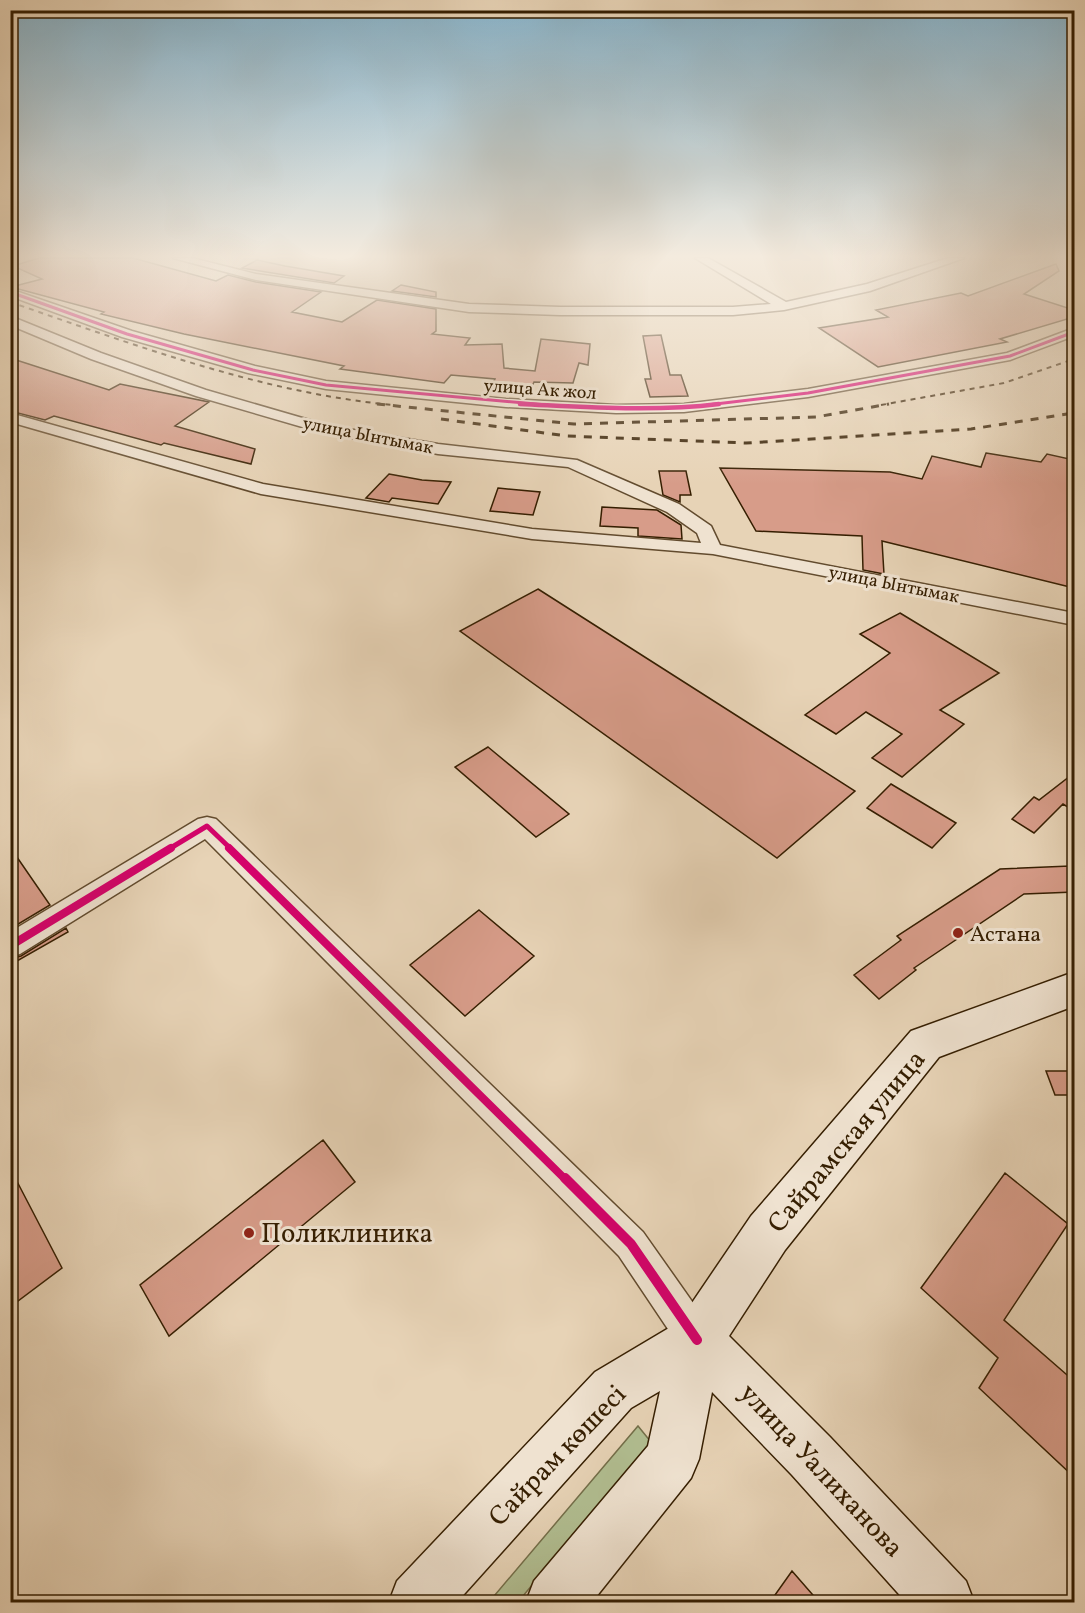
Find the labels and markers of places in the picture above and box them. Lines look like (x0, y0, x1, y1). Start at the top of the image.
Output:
place label: Астана (970, 920, 1041, 951)
marker: Астана (951, 926, 965, 940)
place label: Поликлиника (261, 1216, 433, 1254)
marker: Поликлиника (242, 1226, 256, 1240)

